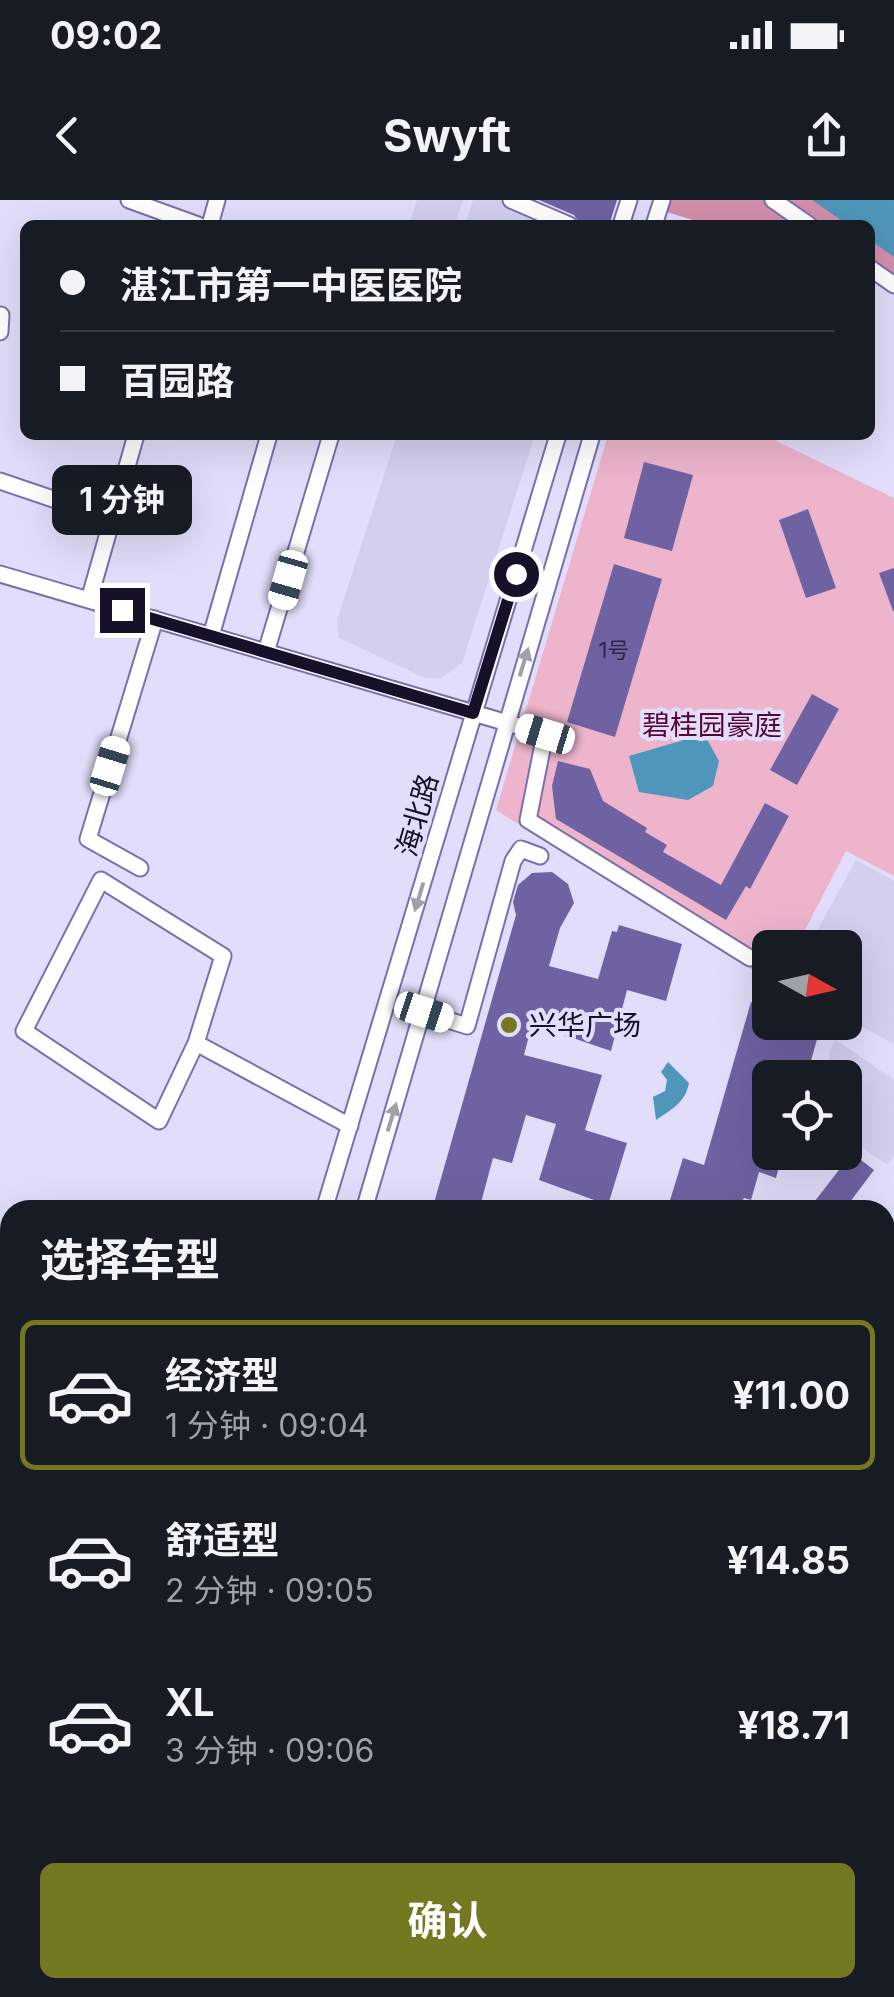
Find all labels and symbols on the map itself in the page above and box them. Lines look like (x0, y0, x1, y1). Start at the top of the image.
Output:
callout: 1 分钟 (52, 465, 192, 535)
car (265, 547, 311, 613)
route start (494, 552, 539, 597)
route end (100, 588, 145, 633)
house number: 1号 (599, 637, 629, 663)
one-way arrow (517, 646, 532, 677)
park label: 碧桂园豪庭 (642, 708, 782, 742)
car (512, 711, 578, 757)
car (87, 733, 133, 799)
street label: 海北路 (389, 770, 445, 860)
one-way arrow (411, 882, 426, 913)
north arrow (752, 930, 862, 1040)
car (391, 988, 457, 1036)
place label: 兴华广场 (529, 1008, 641, 1042)
marker: 兴华广场 (498, 1014, 520, 1036)
one-way arrow (385, 1101, 400, 1131)

